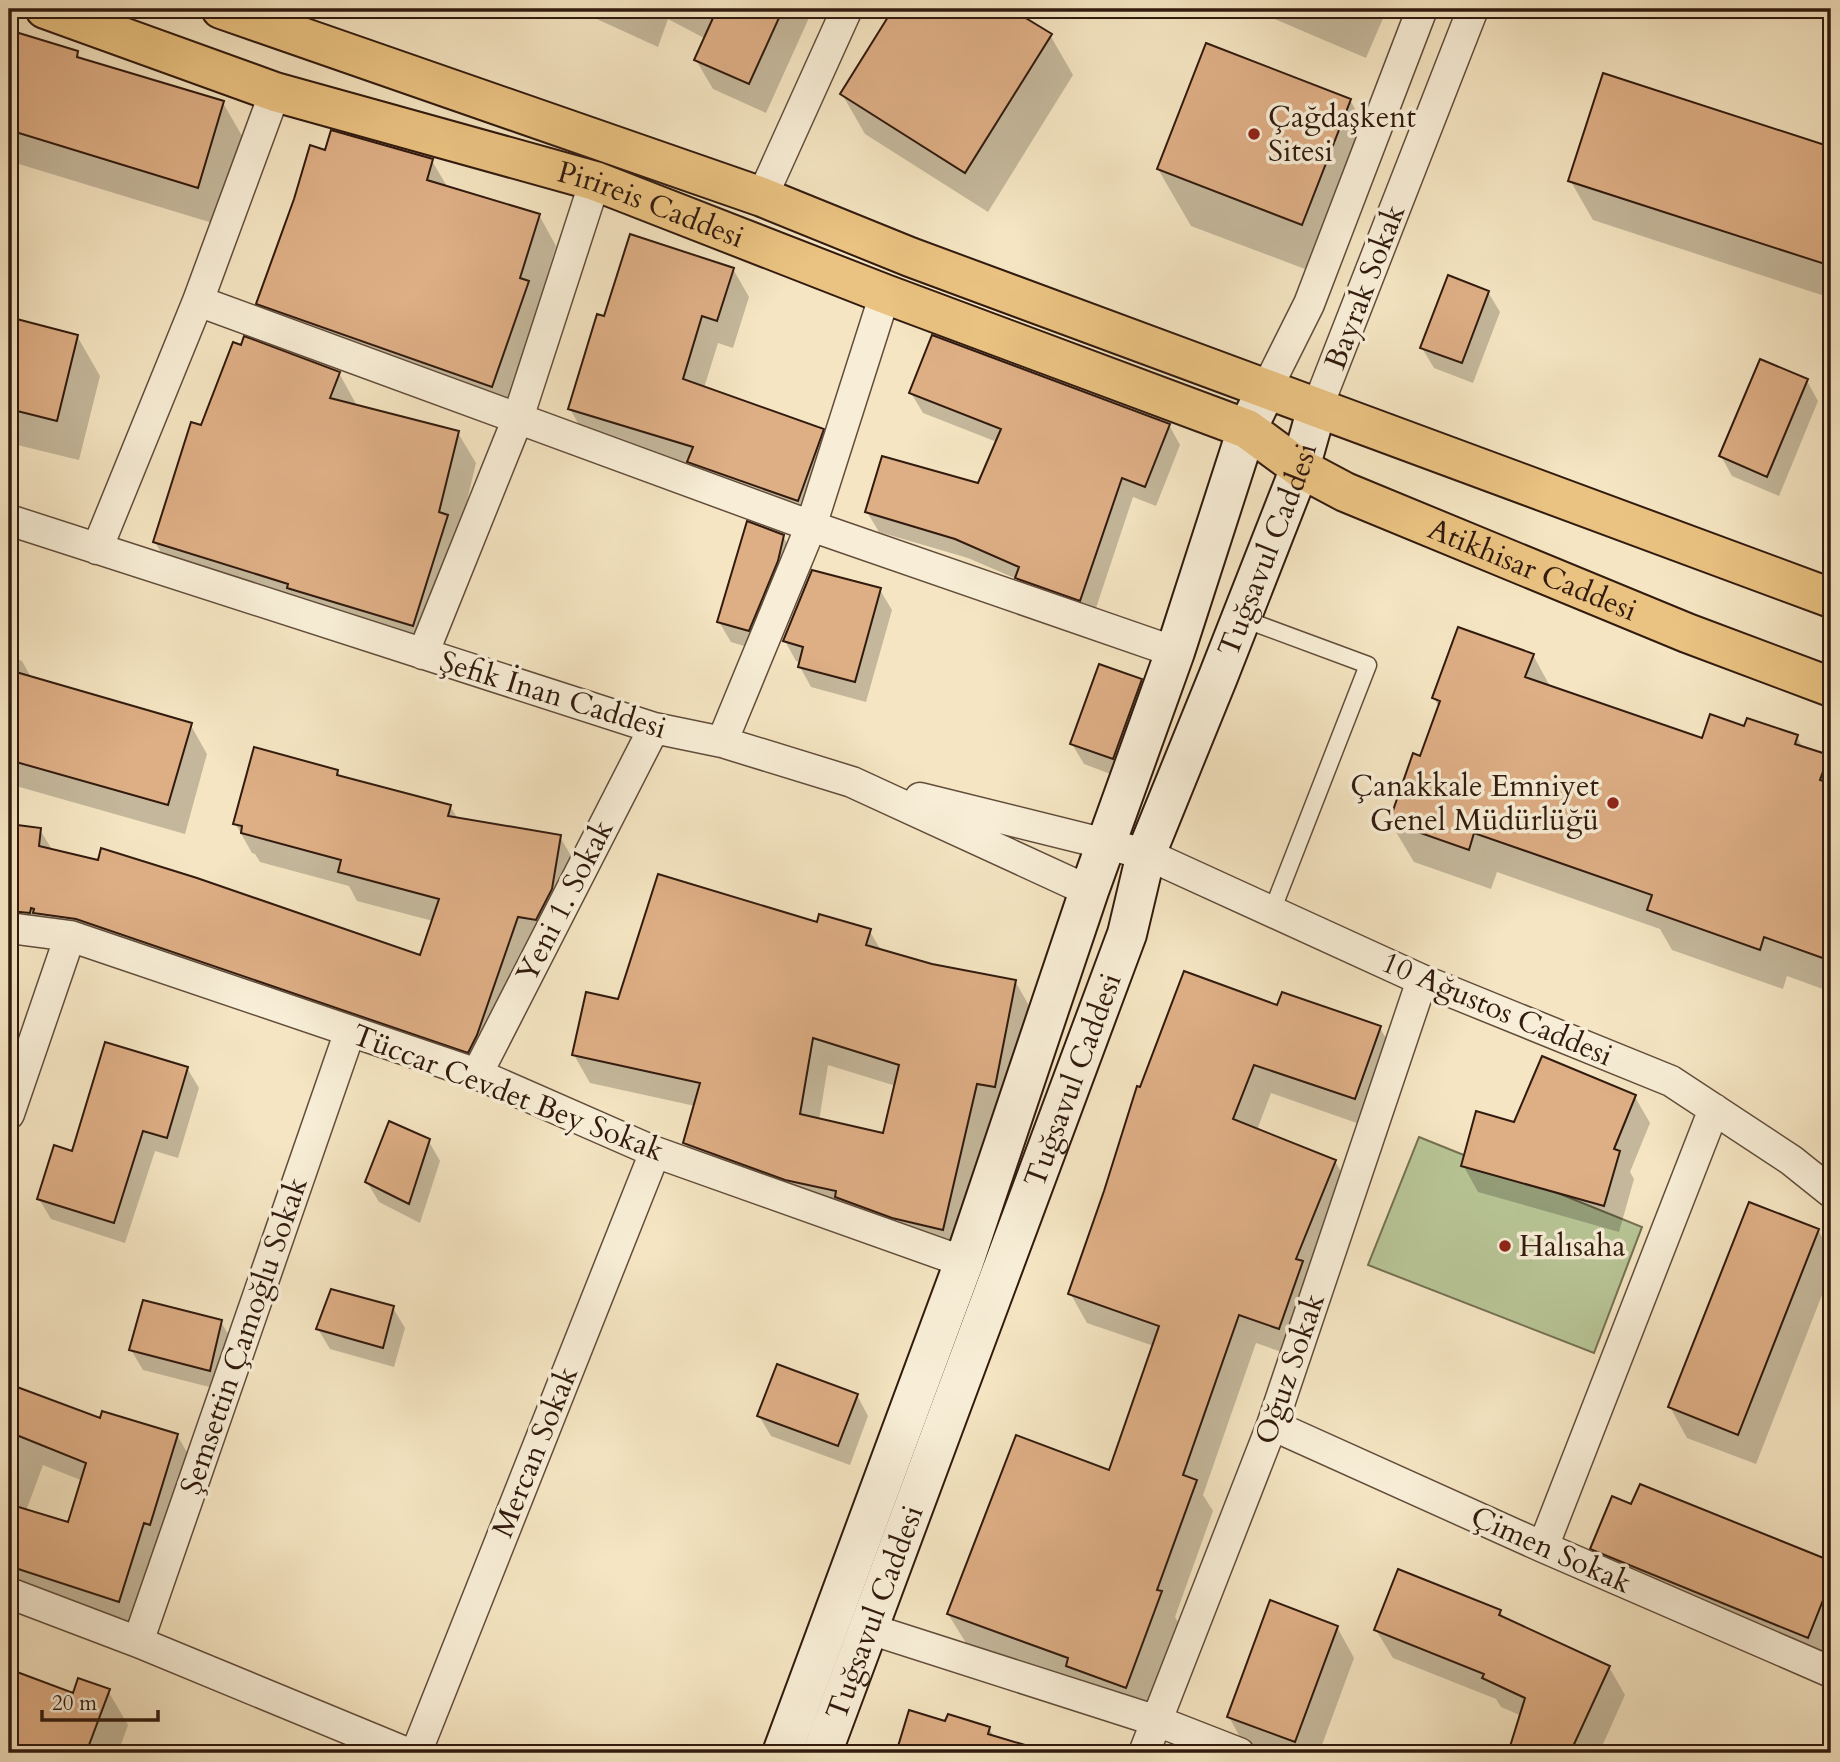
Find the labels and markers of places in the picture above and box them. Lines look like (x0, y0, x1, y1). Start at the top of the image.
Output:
place label: Çağdaşkent Sitesi (1268, 97, 1416, 172)
marker: Çağdaşkent Sitesi (1246, 126, 1262, 142)
place label: Çanakkale Emniyet Genel Müdürlüğü (1350, 766, 1600, 841)
marker: Çanakkale Emniyet Genel Müdürlüğü (1605, 795, 1621, 811)
place label: Halısaha (1519, 1226, 1626, 1267)
marker: Halısaha (1497, 1238, 1513, 1254)

